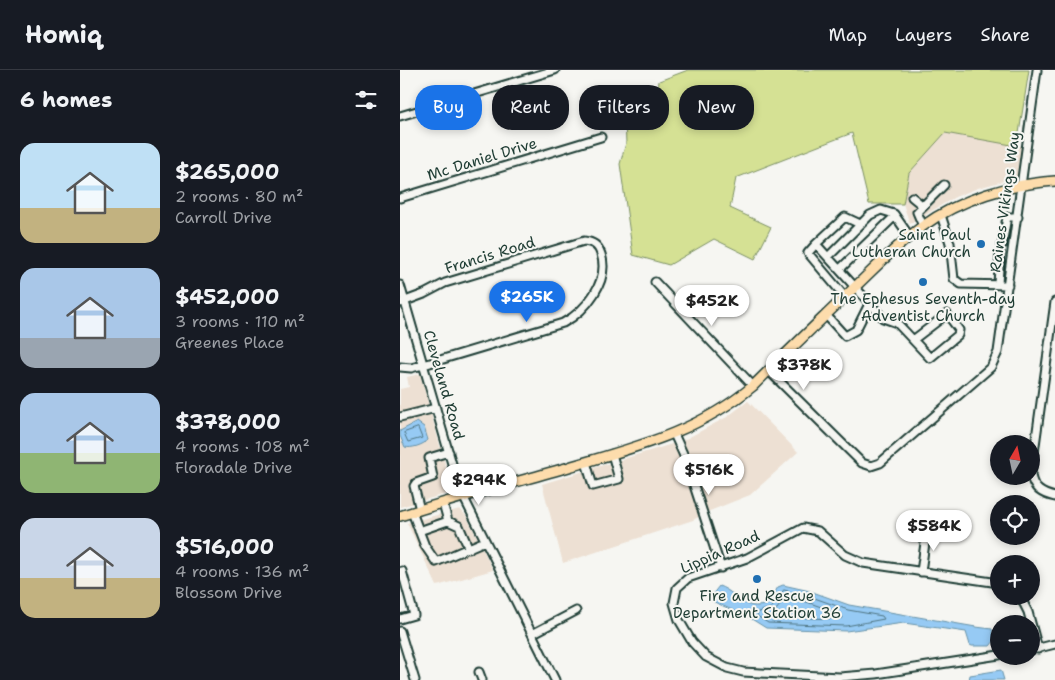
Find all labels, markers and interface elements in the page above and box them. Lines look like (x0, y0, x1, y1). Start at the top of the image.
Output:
text: Homiq (25, 19, 102, 51)
text: Map (829, 23, 867, 47)
text: Layers (895, 23, 952, 47)
text: Share (980, 23, 1030, 47)
chip: Buy (415, 85, 482, 130)
chip: Rent (492, 85, 569, 130)
chip: Filters (579, 85, 669, 130)
chip: New (679, 85, 754, 130)
text: 6 homes (20, 86, 112, 114)
icon: filters (352, 86, 380, 114)
street label: Raines Vikings Way (985, 130, 1025, 274)
street label: Mc Daniel Drive (425, 133, 539, 185)
text: $265,000 (175, 158, 279, 186)
icon: home (60, 163, 120, 223)
text: 2 rooms · 80 m² (175, 186, 303, 207)
text: Carroll Drive (175, 207, 272, 228)
place label: Saint Paul Lutheran Church (852, 225, 971, 262)
street label: Francis Road (442, 232, 538, 278)
marker: Saint Paul Lutheran Church (975, 238, 987, 250)
marker: The Ephesus Seventh-day Adventist Church (917, 276, 929, 288)
pin: $265K (492, 280, 562, 323)
text: $452,000 (175, 283, 280, 311)
pin: $452K (677, 284, 747, 327)
text: $265K (500, 286, 554, 307)
icon: home (60, 288, 120, 348)
place label: The Ephesus Seventh-day Adventist Church (831, 289, 1015, 326)
text: $452K (685, 290, 739, 311)
text: 3 rooms · 110 m² (175, 311, 305, 332)
street label: Cleveland Road (419, 328, 469, 443)
text: Greenes Place (175, 332, 284, 353)
pin: $378K (769, 348, 839, 391)
text: $378K (777, 354, 831, 375)
text: $378,000 (175, 408, 281, 436)
icon: home (60, 413, 120, 473)
north arrow (990, 435, 1040, 485)
map controls (990, 435, 1040, 665)
text: 4 rooms · 108 m² (175, 436, 310, 457)
pin: $516K (674, 454, 744, 496)
text: Floradale Drive (175, 457, 293, 478)
text: $516K (684, 459, 734, 480)
pin: $294K (444, 464, 514, 506)
text: $294K (452, 469, 506, 490)
button: locate (990, 495, 1040, 545)
pin: $584K (899, 510, 969, 552)
text: $584K (907, 515, 961, 536)
street label: Lippia Road (677, 525, 763, 578)
text: $516,000 (175, 533, 274, 561)
icon: home (60, 538, 120, 598)
button: + (990, 555, 1040, 605)
text: 4 rooms · 136 m² (175, 561, 309, 582)
marker: Fire and Rescue Department Station 36 (751, 573, 763, 585)
text: Blossom Drive (175, 582, 282, 603)
place label: Fire and Rescue Department Station 36 (673, 586, 841, 623)
button: − (990, 615, 1040, 665)

